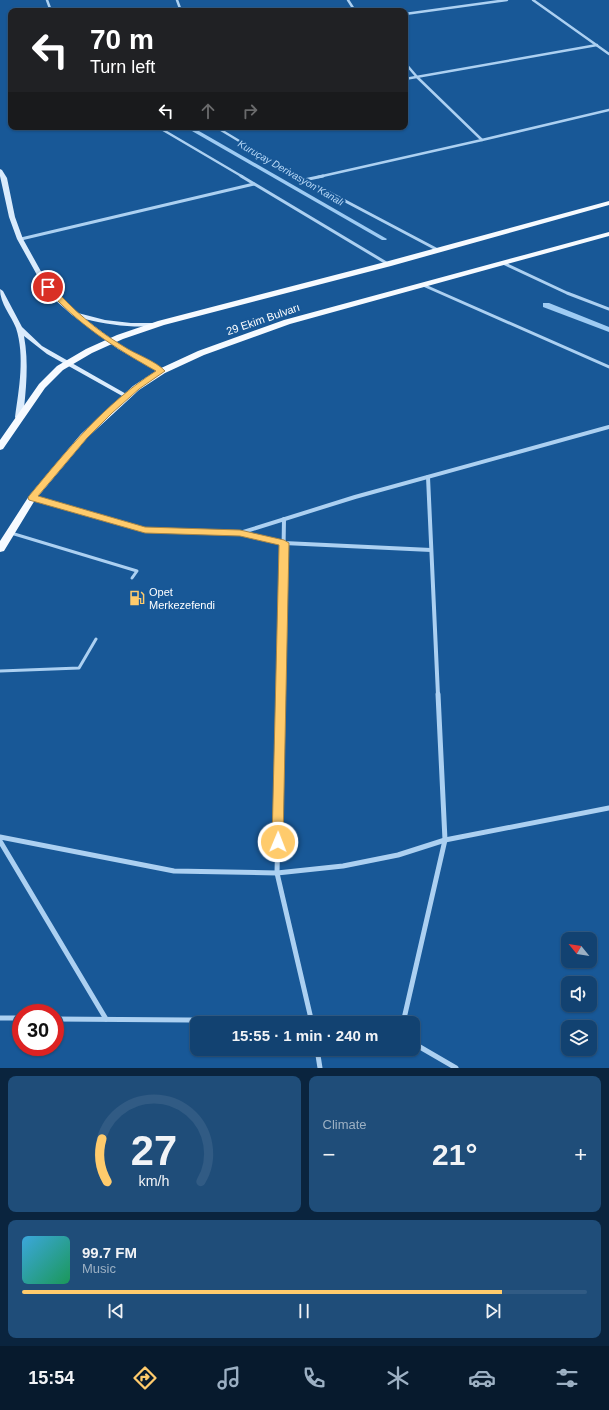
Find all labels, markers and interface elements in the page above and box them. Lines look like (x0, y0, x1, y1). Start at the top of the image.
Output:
icon: left (24, 24, 76, 76)
text: 70 m (90, 24, 154, 55)
text: Turn left (90, 57, 155, 77)
icon: left (155, 100, 177, 122)
icon: ahead (197, 100, 219, 122)
icon: right (239, 100, 261, 122)
water label: Kuruçay Derivasyon Kanalı (236, 138, 346, 208)
pin (31, 270, 65, 304)
icon: arrive (37, 276, 59, 298)
street label: 29 Ekim Bulvarı (225, 301, 301, 337)
place label: Opet Merkezefendi (149, 586, 215, 611)
fuel station icon: Opet Merkezefendi (128, 589, 146, 607)
position arrow (257, 821, 299, 863)
north arrow (561, 932, 597, 968)
map controls (561, 932, 597, 1056)
button: sound (561, 976, 597, 1012)
speed limit sign: 30 (12, 1004, 64, 1056)
button: layers (561, 1020, 597, 1056)
text: 15:55 · 1 min · 240 m (232, 1027, 378, 1044)
text: Climate (323, 1117, 367, 1132)
text: 27 (131, 1127, 177, 1174)
text: 21° (432, 1138, 477, 1171)
text: − (323, 1142, 335, 1167)
text: + (574, 1142, 587, 1167)
text: km/h (139, 1173, 170, 1189)
text: 99.7 FM (82, 1244, 137, 1261)
text: Music (82, 1261, 116, 1276)
icon: previous (105, 1300, 127, 1322)
icon: pause (293, 1300, 315, 1322)
icon: next (482, 1300, 504, 1322)
icon: directions (131, 1364, 159, 1392)
icon: music (215, 1364, 243, 1392)
icon: phone (300, 1364, 328, 1392)
icon: climate (384, 1364, 412, 1392)
icon: car (468, 1364, 496, 1392)
icon: filters (553, 1364, 581, 1392)
text: 15:54 (28, 1368, 74, 1388)

